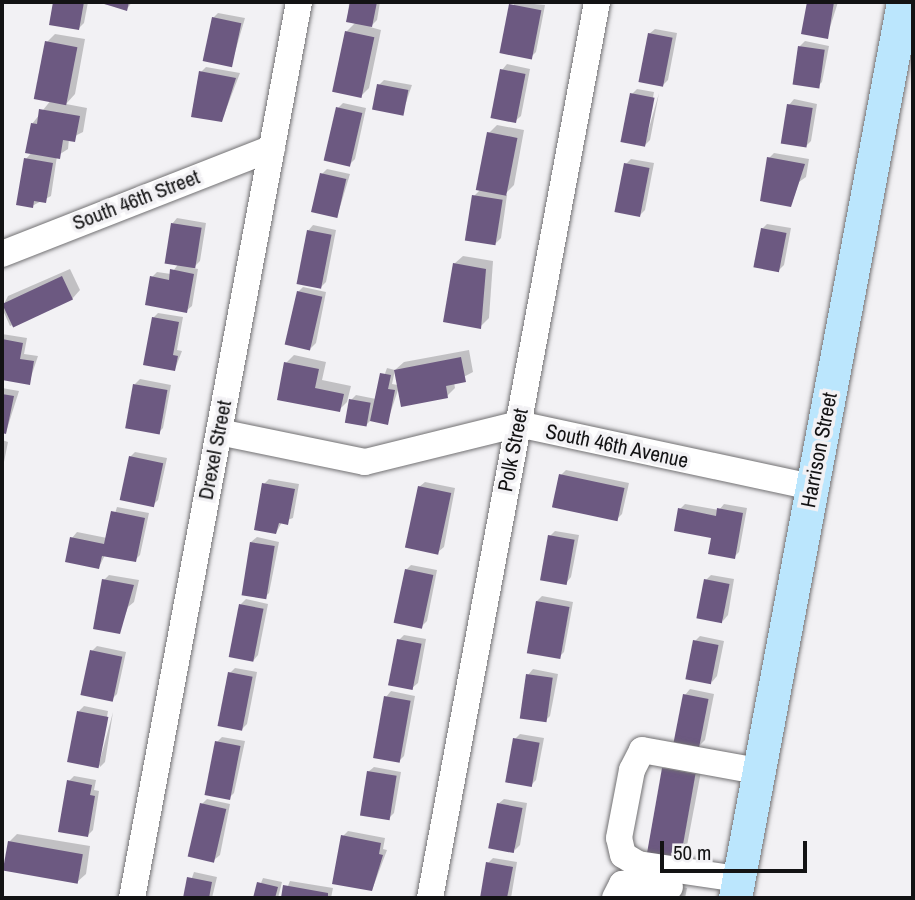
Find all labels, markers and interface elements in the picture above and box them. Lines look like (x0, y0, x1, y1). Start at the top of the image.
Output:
street label: South 46th Street (69, 164, 203, 236)
street label: Harrison Street (795, 390, 843, 510)
street label: Drexel Street (193, 398, 237, 502)
street label: Polk Street (493, 406, 533, 494)
street label: South 46th Avenue (543, 418, 691, 474)
scale bar (663, 827, 810, 871)
text: 50 m (673, 838, 711, 867)

